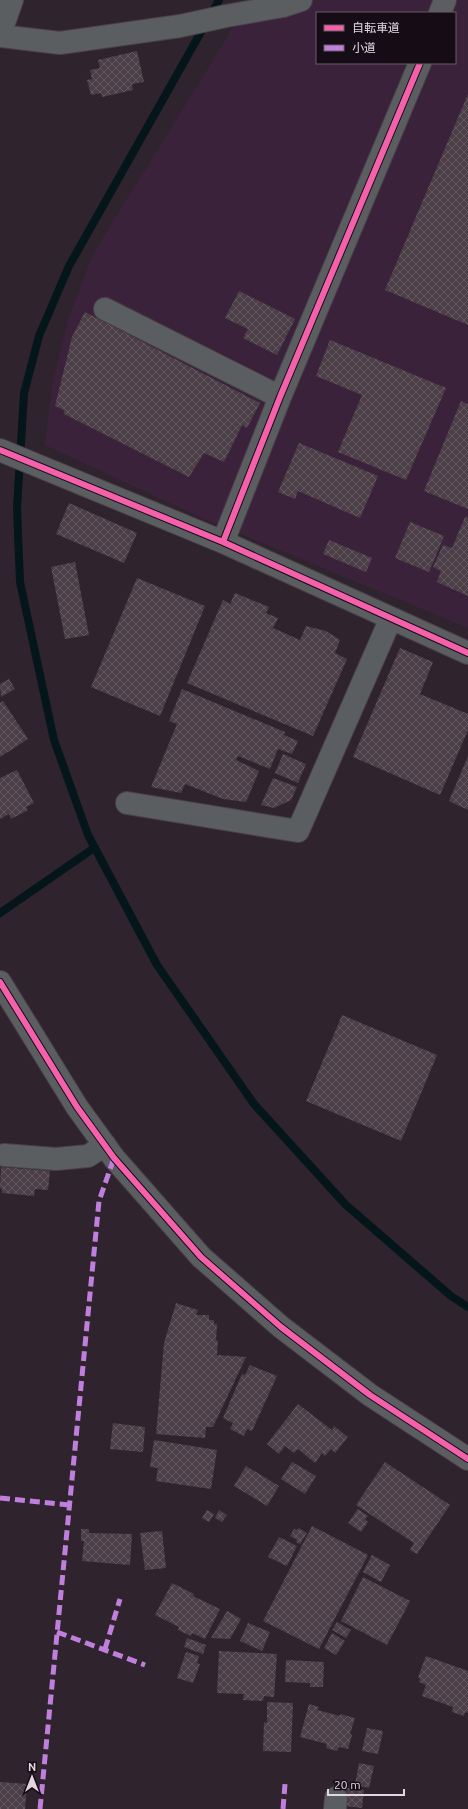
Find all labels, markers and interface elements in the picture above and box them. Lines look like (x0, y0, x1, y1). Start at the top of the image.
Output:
legend (316, 12, 456, 64)
text: 自転車道 (352, 21, 400, 34)
text: 小道 (352, 41, 376, 54)
north arrow (12, 1757, 52, 1797)
text: N (28, 1761, 36, 1773)
scale bar (328, 1771, 404, 1797)
text: 20 m (334, 1778, 361, 1791)

